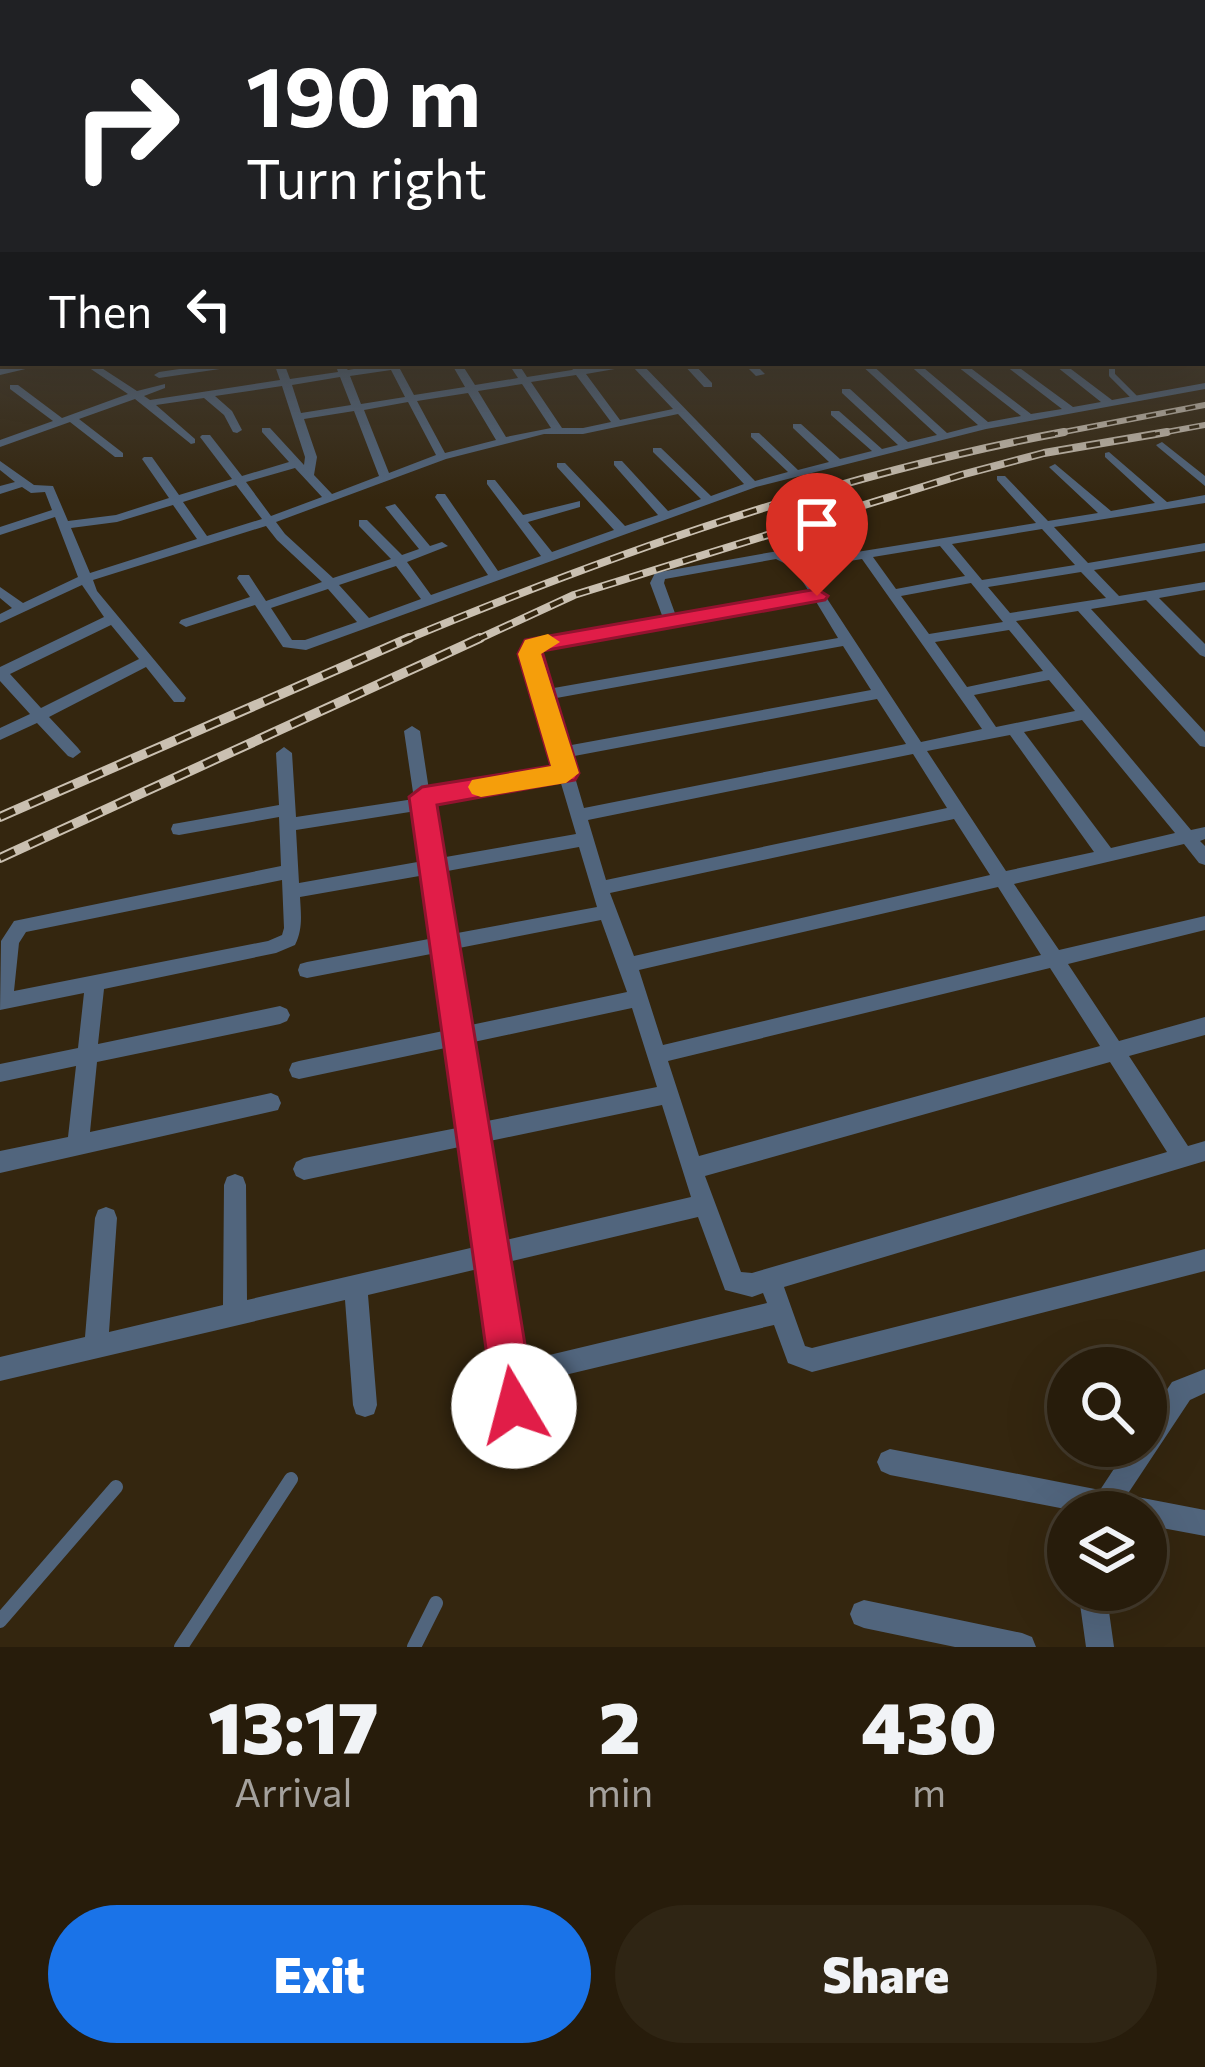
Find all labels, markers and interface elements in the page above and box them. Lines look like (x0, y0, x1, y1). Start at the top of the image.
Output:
text: 190 m (246, 42, 481, 144)
icon: right (48, 48, 204, 204)
text: Turn right (246, 144, 487, 210)
icon: left (176, 276, 242, 342)
text: Then (48, 282, 152, 337)
pin (766, 473, 868, 596)
icon: arrive (784, 491, 850, 557)
position arrow (451, 1343, 577, 1469)
map controls (1047, 1347, 1167, 1611)
button: search (1047, 1347, 1167, 1467)
button: layers (1047, 1491, 1167, 1611)
text: 13:17 (208, 1681, 378, 1769)
text: 2 (599, 1681, 641, 1769)
text: 430 (861, 1681, 997, 1769)
text: Arrival (234, 1767, 352, 1815)
text: min (587, 1767, 653, 1815)
text: m (912, 1767, 946, 1815)
button: Exit (48, 1905, 591, 2043)
button: Share (615, 1905, 1157, 2043)

